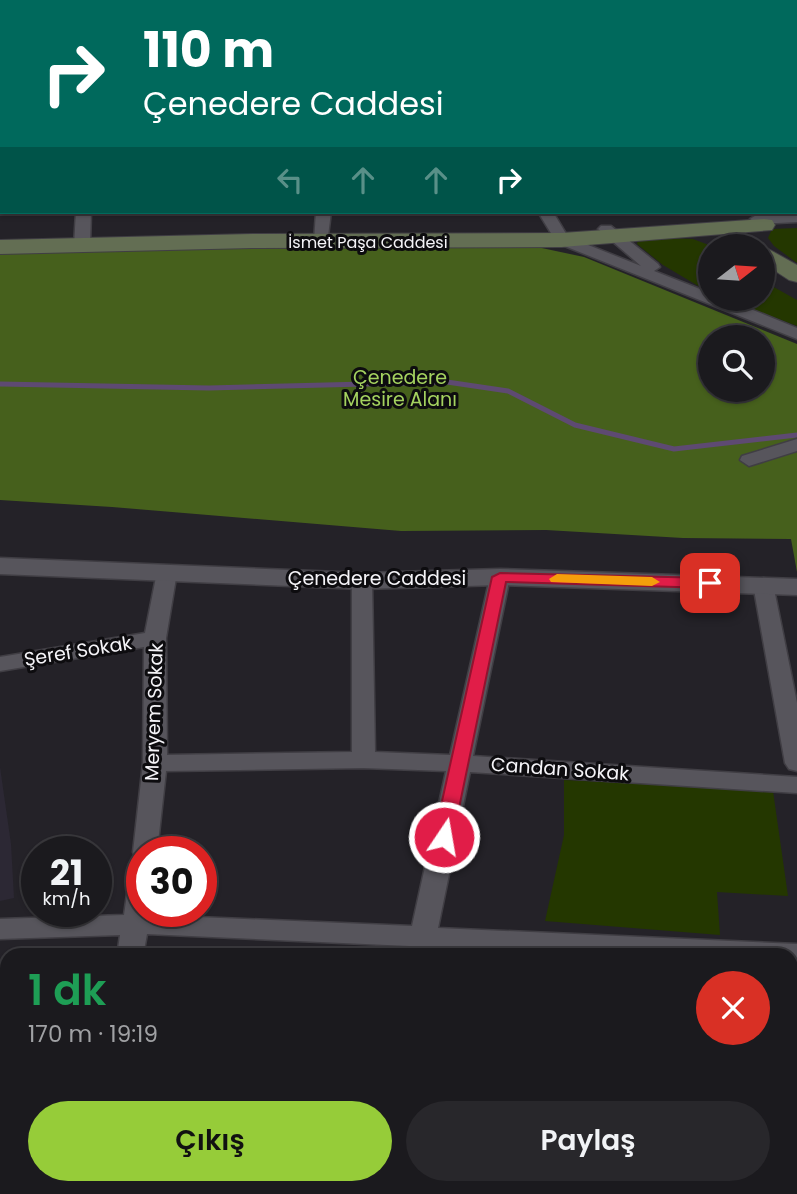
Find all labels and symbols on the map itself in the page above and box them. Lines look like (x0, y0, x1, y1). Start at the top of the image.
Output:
street label: İsmet Paşa Caddesi (288, 231, 448, 254)
north arrow (698, 234, 775, 312)
park label: Çenedere Mesire Alanı (343, 364, 457, 413)
pin (680, 553, 740, 613)
street label: Çenedere Caddesi (288, 565, 466, 592)
street label: Şeref Sokak (22, 629, 134, 673)
street label: Meryem Sokak (138, 642, 170, 781)
street label: Candan Sokak (490, 751, 630, 787)
position arrow (407, 800, 481, 874)
speed limit sign: 30 (126, 836, 217, 927)

